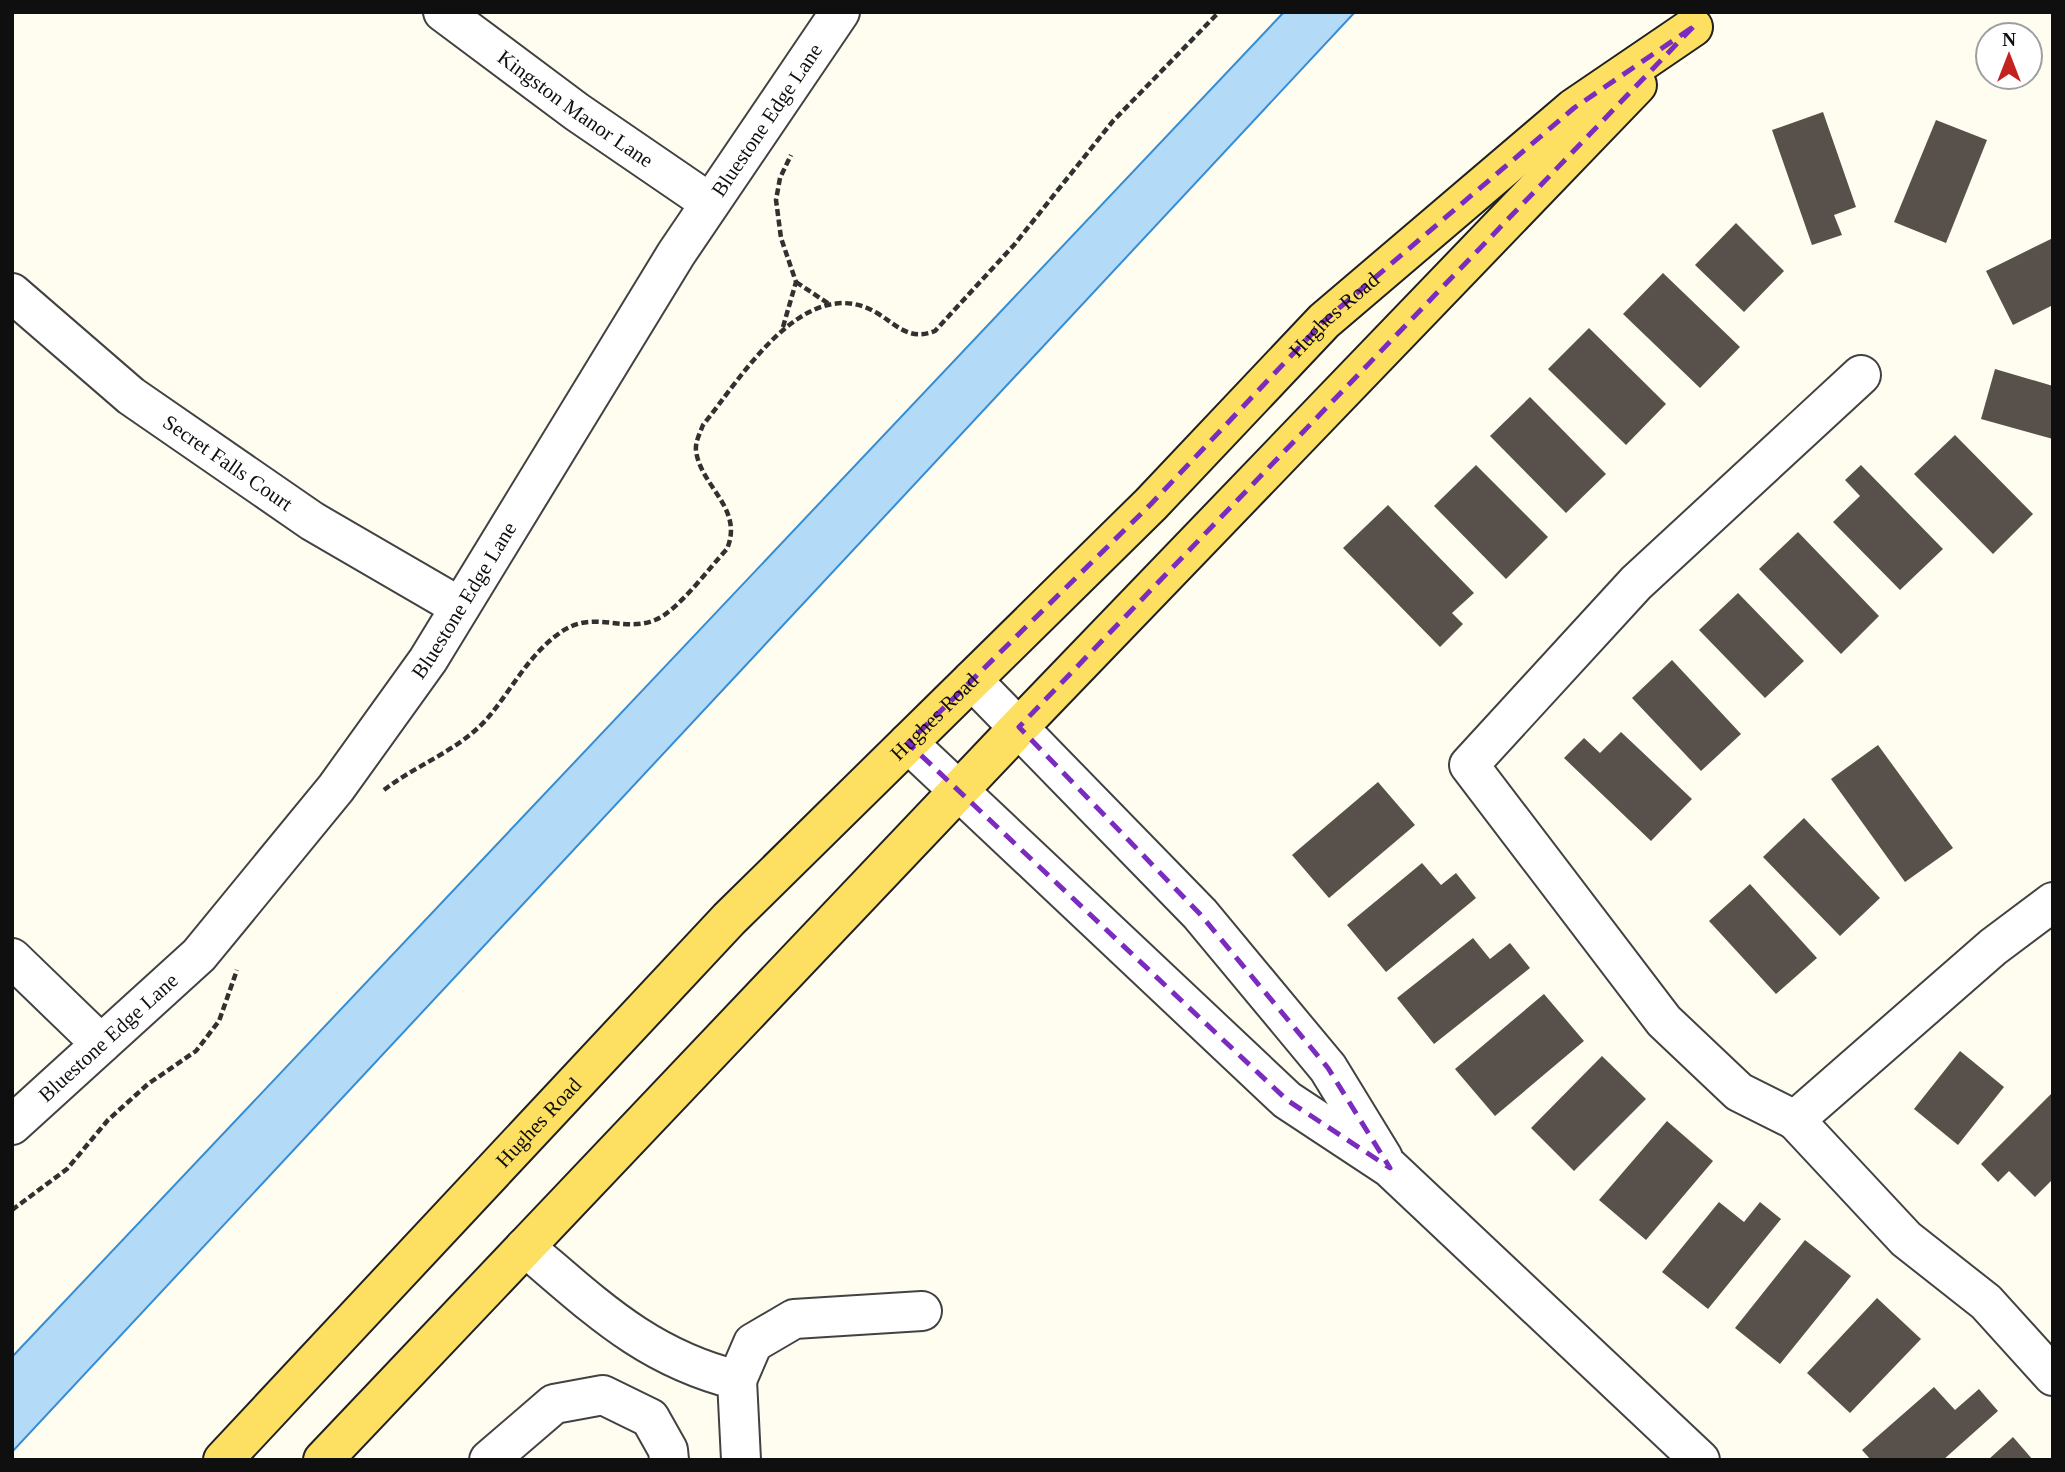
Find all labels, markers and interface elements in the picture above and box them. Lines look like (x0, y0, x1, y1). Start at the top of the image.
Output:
north arrow (1974, 21, 2044, 91)
text: N (2002, 29, 2016, 50)
street label: Bluestone Edge Lane (706, 39, 827, 201)
street label: Kingston Manor Lane (493, 45, 658, 172)
street label: Hughes Road (1284, 267, 1384, 362)
street label: Secret Falls Court (159, 410, 297, 516)
street label: Bluestone Edge Lane (406, 518, 521, 683)
street label: Hughes Road (886, 668, 984, 765)
street label: Bluestone Edge Lane (34, 968, 183, 1107)
street label: Hughes Road (491, 1072, 587, 1172)

